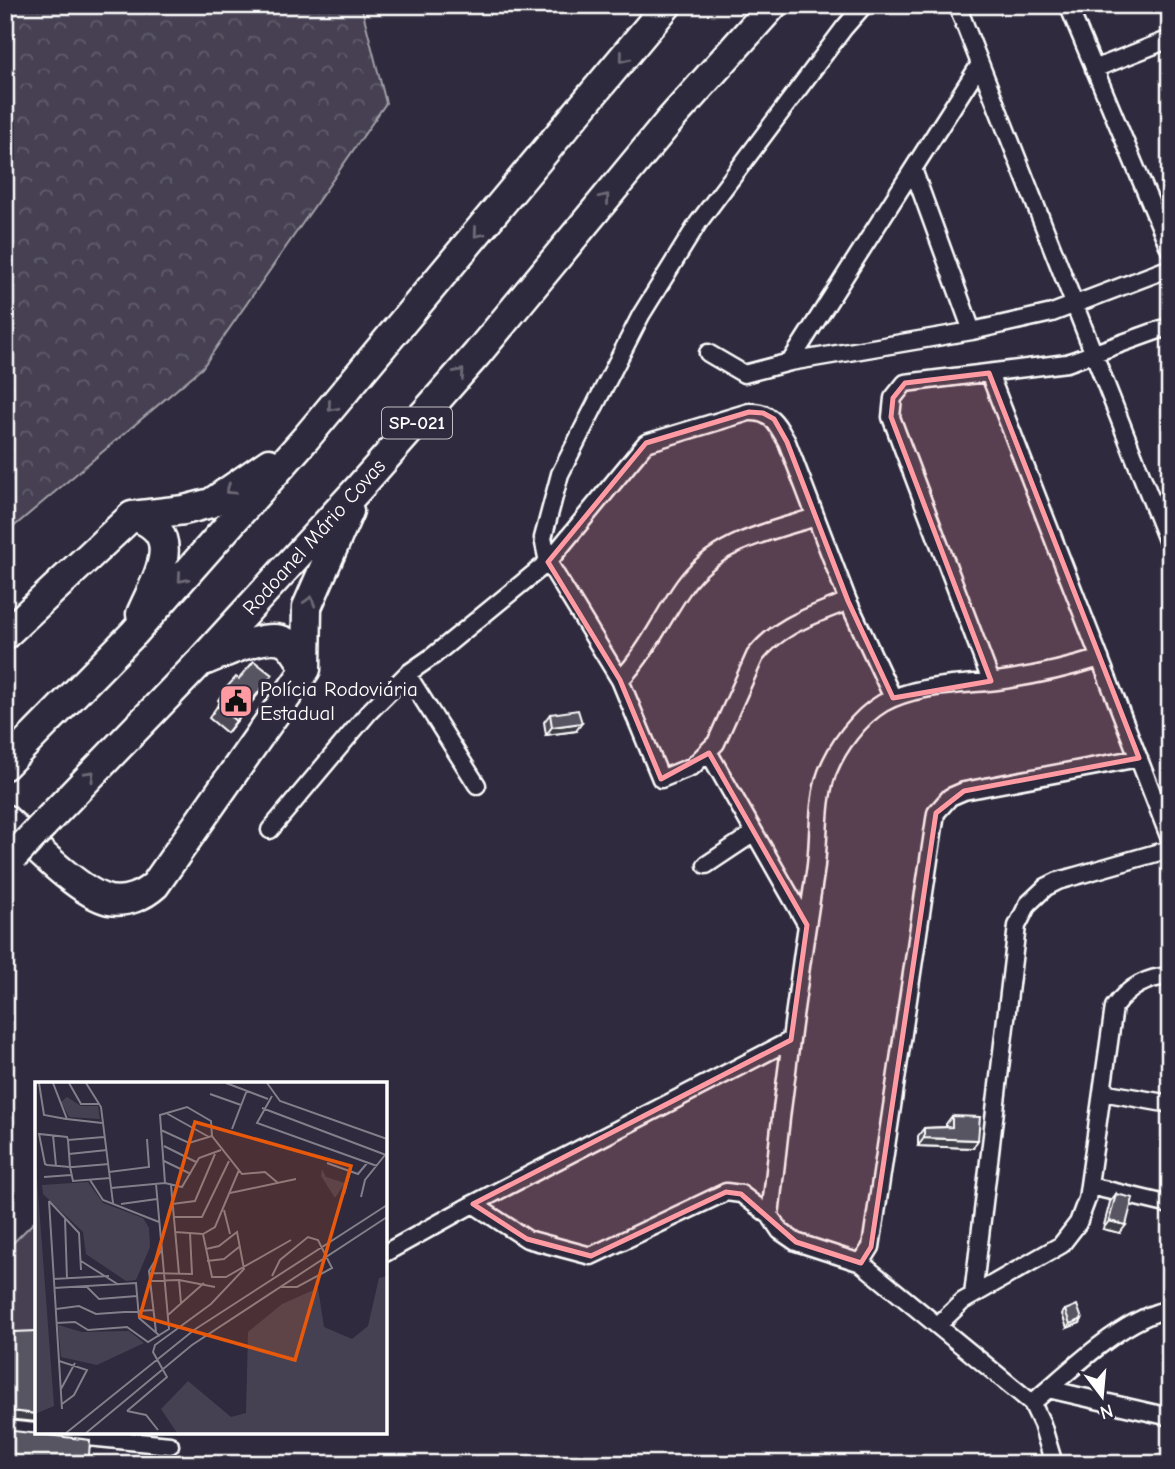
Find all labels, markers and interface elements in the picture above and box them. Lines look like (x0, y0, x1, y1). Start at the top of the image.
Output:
one-way arrow (620, 50, 632, 63)
one-way arrow (597, 193, 609, 206)
one-way arrow (474, 225, 486, 238)
one-way arrow (452, 369, 464, 382)
one-way arrow (328, 399, 340, 412)
road number: SP-021 (382, 408, 452, 438)
street label: Rodoanel Mário Covas (238, 454, 390, 620)
one-way arrow (225, 482, 238, 494)
one-way arrow (178, 570, 190, 583)
one-way arrow (301, 596, 316, 608)
place label: Polícia Rodoviária Estadual (260, 677, 418, 725)
public building icon: Polícia Rodoviária Estadual (217, 682, 255, 720)
one-way arrow (82, 771, 95, 784)
inset map (35, 1082, 387, 1434)
north arrow (1066, 1360, 1136, 1430)
text: N (1097, 1399, 1115, 1424)

